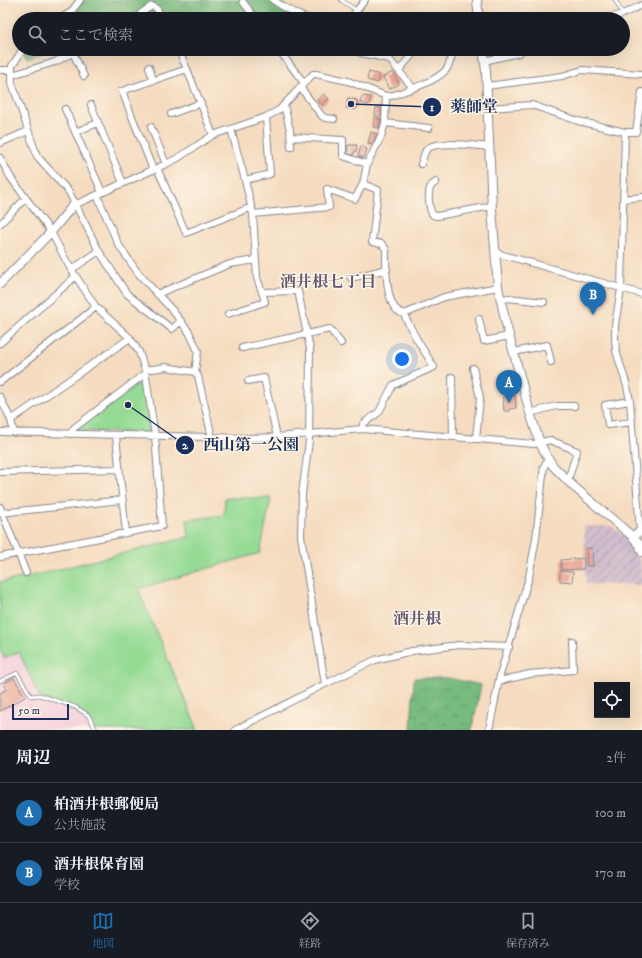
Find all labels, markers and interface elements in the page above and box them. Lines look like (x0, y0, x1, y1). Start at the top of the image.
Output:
search box (12, 12, 630, 56)
icon: search (26, 23, 48, 45)
text: ここで検索 (58, 26, 133, 45)
callout: 薬師堂 (422, 93, 506, 121)
text: 薬師堂 (450, 97, 498, 117)
text: 1 (430, 100, 435, 115)
district label: 酒井根七丁目 (280, 272, 376, 292)
pin: B (580, 282, 606, 315)
your location (392, 349, 412, 369)
pin: A (496, 370, 522, 403)
callout: 西山第一公園 (175, 431, 307, 459)
text: 西山第一公園 (203, 435, 299, 455)
text: 2 (182, 438, 189, 453)
district label: 酒井根 (393, 609, 442, 629)
map controls (594, 682, 630, 718)
button: locate (594, 682, 630, 718)
scale bar (12, 702, 69, 721)
text: 50 m (18, 704, 40, 718)
text: 周辺 (16, 747, 50, 769)
text: 2件 (607, 750, 626, 766)
text: 柏酒井根郵便局 (54, 795, 159, 814)
text: A (25, 805, 33, 821)
text: 100 m (595, 805, 626, 821)
text: 公共施設 (54, 817, 106, 833)
text: 酒井根保育園 (54, 855, 144, 874)
text: B (25, 865, 33, 881)
text: 170 m (595, 865, 626, 881)
text: 学校 (54, 877, 80, 893)
tab: 地図 (92, 910, 114, 951)
tab: 経路 (299, 910, 321, 951)
tab: 保存済み (506, 910, 550, 951)

